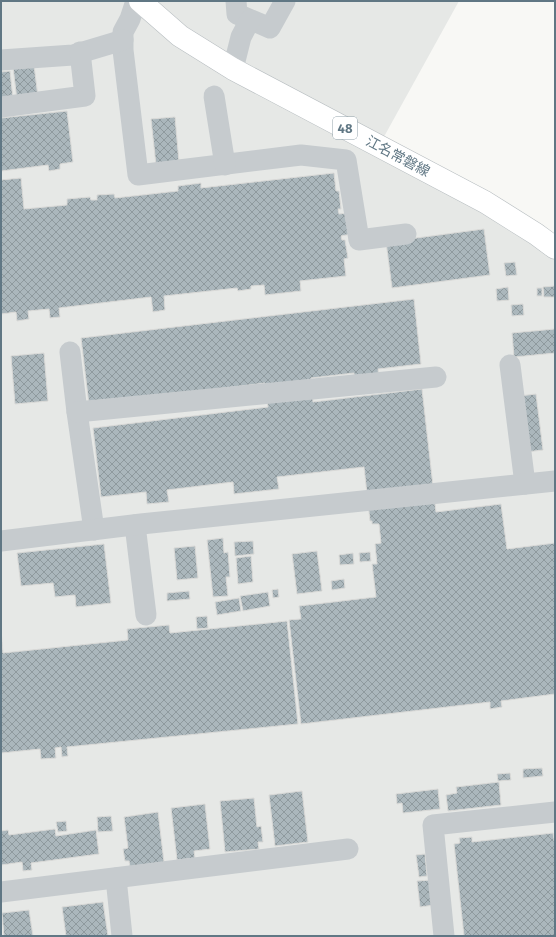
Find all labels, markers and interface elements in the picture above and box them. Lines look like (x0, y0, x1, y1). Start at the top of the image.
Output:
road number: 48 (333, 117, 357, 139)
street label: 江名常磐線 (363, 133, 433, 180)

